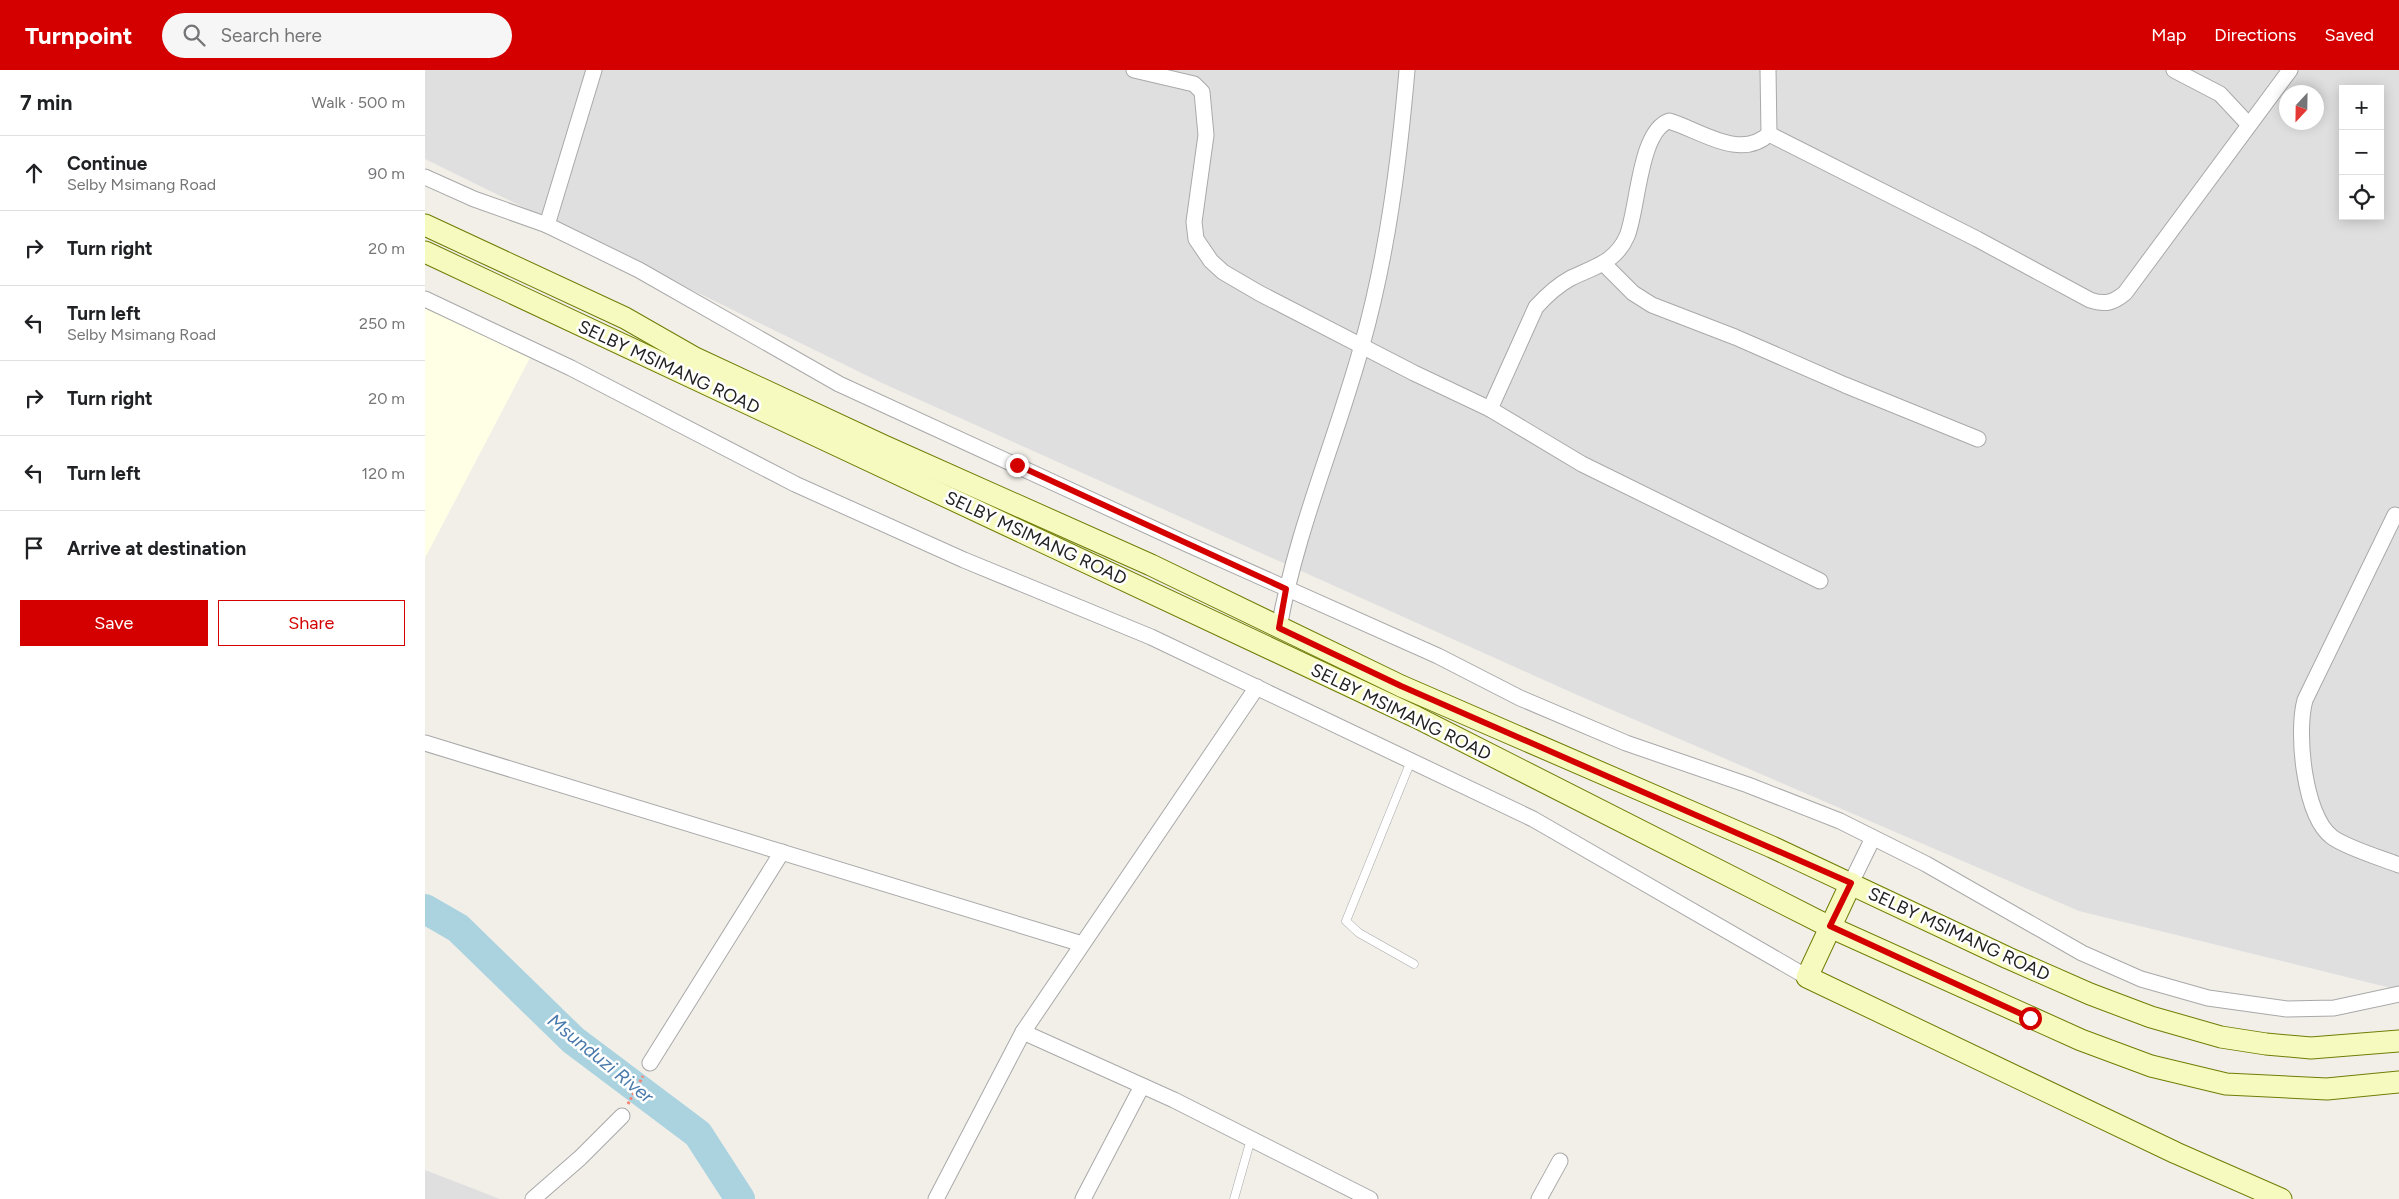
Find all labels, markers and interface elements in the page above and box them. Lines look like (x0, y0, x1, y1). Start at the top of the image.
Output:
search box (162, 13, 512, 58)
text: Turnpoint (25, 21, 132, 50)
icon: search (180, 21, 208, 49)
text: Search here (220, 24, 322, 47)
text: Map (2151, 24, 2186, 46)
text: Directions (2214, 24, 2296, 46)
text: Saved (2324, 24, 2374, 46)
north arrow (2279, 85, 2324, 130)
map controls (2339, 85, 2384, 220)
button: + (2339, 85, 2384, 130)
text: 7 min (20, 90, 72, 115)
text: Walk · 500 m (312, 93, 405, 112)
button: − (2339, 130, 2384, 175)
text: Continue (67, 152, 147, 175)
icon: ahead (20, 159, 48, 187)
text: 90 m (368, 164, 405, 183)
text: Selby Msimang Road (67, 175, 216, 194)
button: locate (2339, 175, 2384, 220)
icon: right (20, 234, 48, 262)
text: Turn right (67, 237, 153, 260)
text: 20 m (368, 239, 405, 258)
text: Turn left (67, 302, 141, 325)
icon: left (20, 309, 48, 337)
text: 250 m (359, 314, 405, 333)
street label: SELBY MSIMANG ROAD (575, 315, 763, 419)
text: Selby Msimang Road (67, 325, 216, 344)
icon: right (20, 384, 48, 412)
text: Turn right (67, 387, 153, 410)
text: 20 m (368, 389, 405, 408)
route end (1006, 454, 1029, 477)
icon: left (20, 459, 48, 487)
text: Turn left (67, 462, 141, 485)
text: 120 m (362, 464, 405, 483)
street label: SELBY MSIMANG ROAD (942, 486, 1130, 590)
icon: arrive (20, 534, 48, 562)
text: Arrive at destination (67, 537, 246, 560)
button: Save (20, 600, 208, 646)
button: Share (218, 600, 405, 646)
street label: SELBY MSIMANG ROAD (1307, 659, 1495, 765)
street label: SELBY MSIMANG ROAD (1865, 882, 2053, 986)
route start (2019, 1007, 2042, 1030)
water label: Msunduzi River (543, 1009, 659, 1108)

